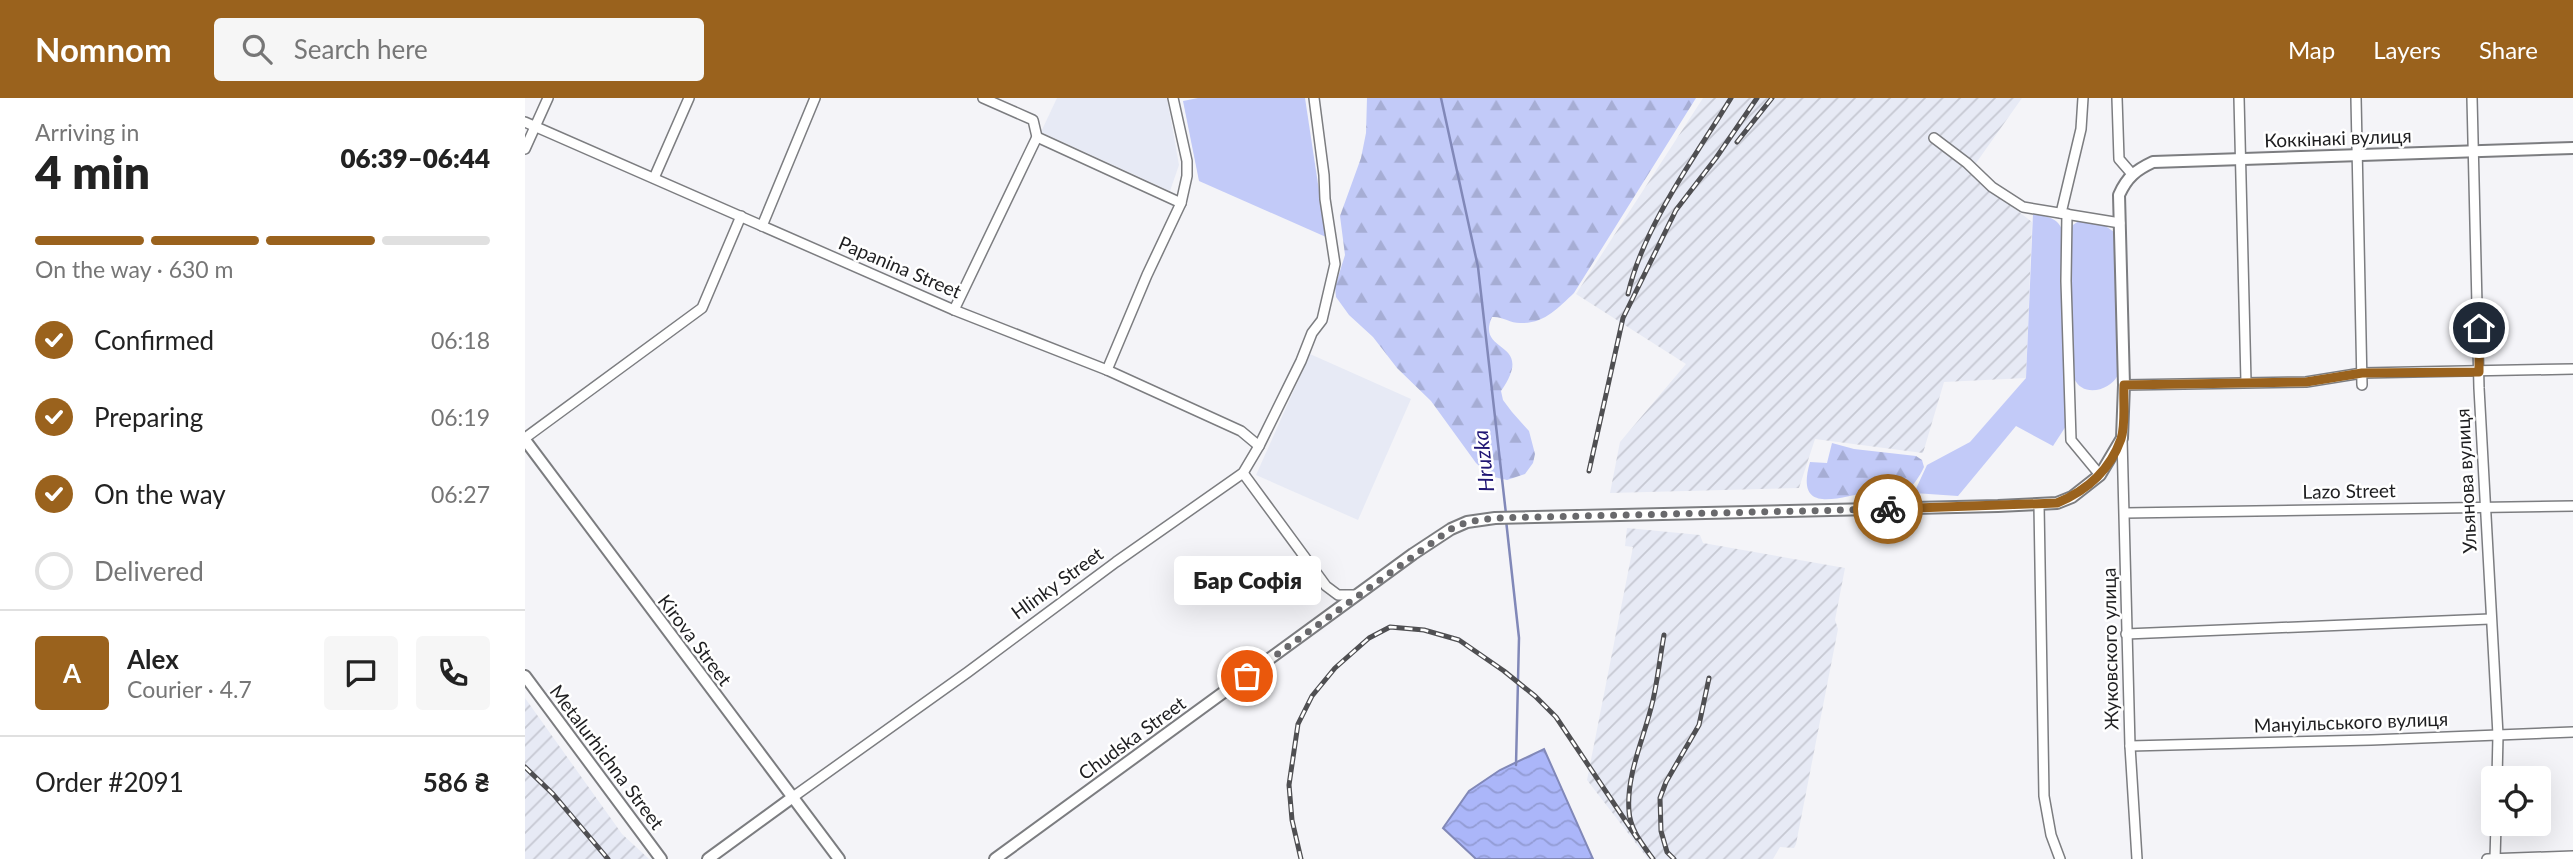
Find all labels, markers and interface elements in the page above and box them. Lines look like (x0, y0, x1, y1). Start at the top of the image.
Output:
search box (214, 18, 704, 81)
text: Nomnom (35, 29, 172, 69)
icon: search (238, 30, 276, 68)
text: Search here (294, 33, 428, 65)
text: Map (2288, 35, 2335, 64)
text: Layers (2373, 35, 2441, 64)
text: Share (2479, 35, 2538, 64)
text: Arriving in (35, 118, 139, 146)
street label: Коккінакі вулиця (2264, 123, 2412, 152)
text: 06:39–06:44 (340, 142, 490, 174)
text: 4 min (35, 144, 150, 199)
street label: Papanina Street (836, 230, 965, 303)
text: On the way · 630 m (35, 255, 234, 283)
pin (2449, 298, 2509, 358)
icon: home (2460, 309, 2498, 347)
icon: check (35, 321, 73, 359)
text: Confirmed (94, 324, 214, 356)
text: 06:18 (431, 326, 490, 354)
icon: check (35, 398, 73, 436)
text: Preparing (94, 401, 203, 433)
text: 06:19 (431, 403, 490, 431)
street label: Ульянова вулиця (2450, 408, 2481, 554)
water label: Hruzka (1467, 429, 1498, 493)
courier (1853, 474, 1923, 544)
icon: check (35, 475, 73, 513)
text: On the way (94, 478, 226, 510)
street label: Lazo Street (2302, 478, 2396, 503)
text: 06:27 (431, 480, 490, 508)
icon: bike (1869, 490, 1907, 528)
street label: Hlinky Street (1006, 541, 1107, 624)
text: Delivered (94, 555, 204, 587)
callout: Бар Софія (1173, 557, 1321, 606)
text: Бар Софія (1193, 566, 1302, 594)
street label: Жуковского улица (2097, 568, 2122, 730)
street label: Kirova Street (654, 590, 737, 690)
button: chat (324, 636, 398, 710)
button: phone (416, 636, 490, 710)
text: Alex (127, 643, 179, 675)
pin (1217, 646, 1277, 706)
text: A (63, 657, 81, 689)
icon: bag (1228, 657, 1266, 695)
text: Courier · 4.7 (127, 675, 252, 703)
street label: Metalurhichna Street (545, 680, 669, 834)
street label: Chudska Street (1074, 691, 1190, 784)
street label: Мануільського вулиця (2253, 707, 2449, 736)
text: Order #2091 (35, 766, 184, 798)
text: 586 ₴ (423, 766, 490, 798)
map controls (2481, 766, 2551, 836)
button: locate (2481, 766, 2551, 836)

